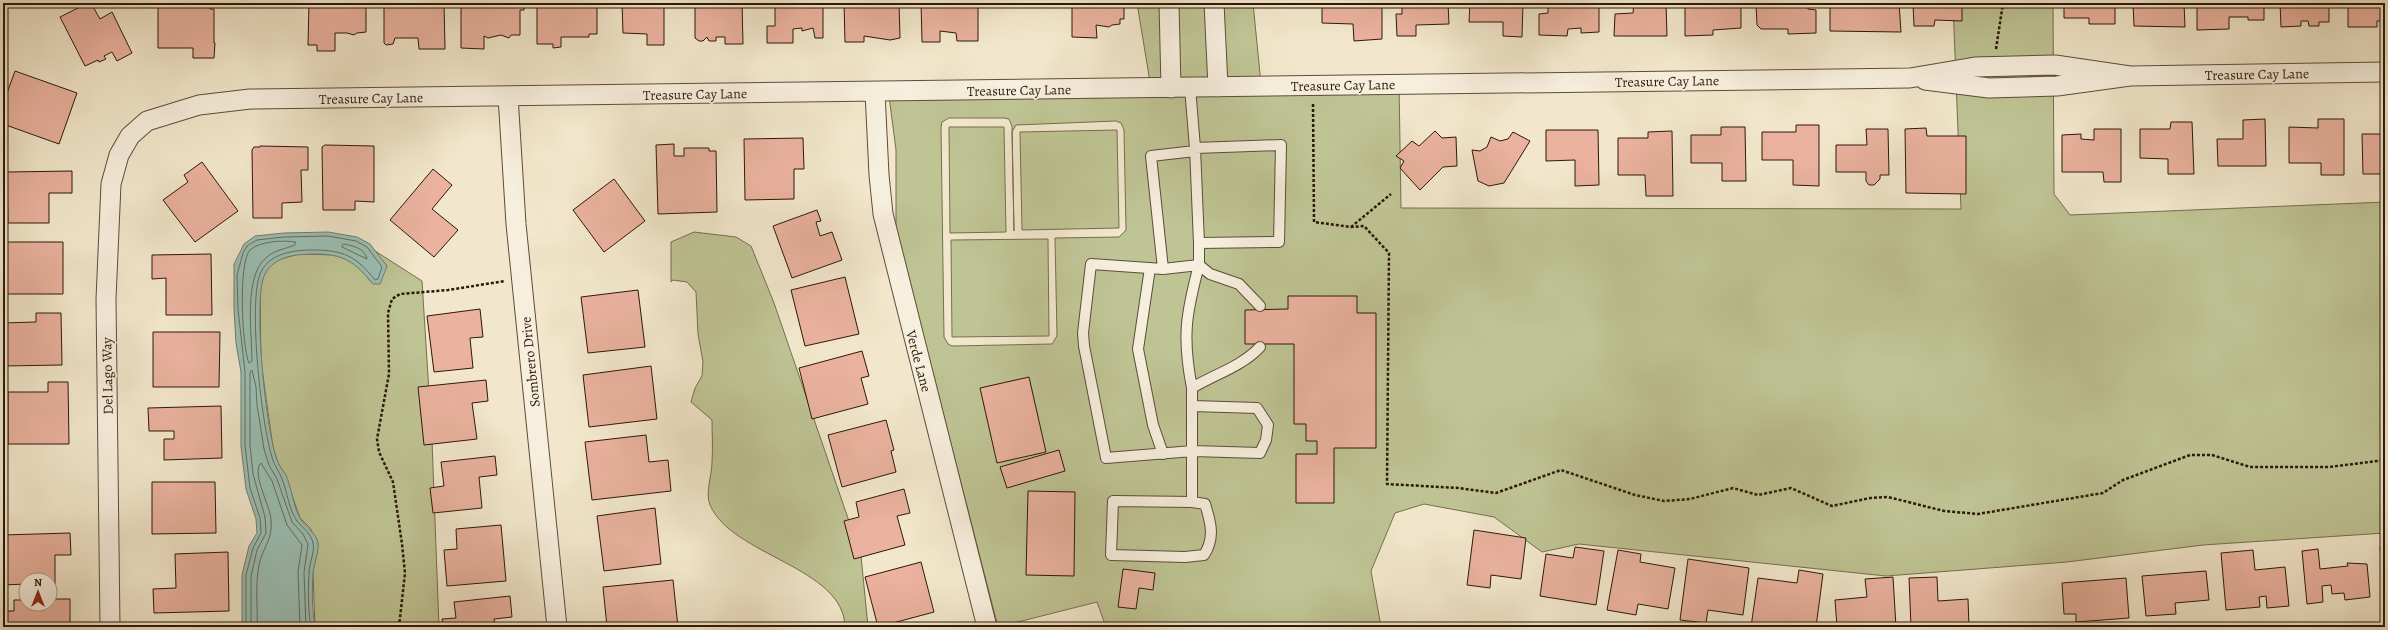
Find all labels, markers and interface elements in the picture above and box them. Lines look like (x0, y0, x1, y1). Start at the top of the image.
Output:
street label: Treasure Cay Lane (2205, 64, 2309, 85)
street label: Treasure Cay Lane (1615, 71, 1719, 92)
street label: Treasure Cay Lane (1291, 75, 1395, 96)
street label: Treasure Cay Lane (967, 80, 1071, 101)
street label: Treasure Cay Lane (643, 84, 747, 105)
street label: Treasure Cay Lane (319, 88, 423, 109)
street label: Sombrero Drive (516, 316, 545, 408)
street label: Verde Lane (901, 327, 936, 394)
street label: Del Lago Way (97, 337, 118, 415)
north arrow (18, 572, 58, 612)
text: N (34, 575, 42, 590)

